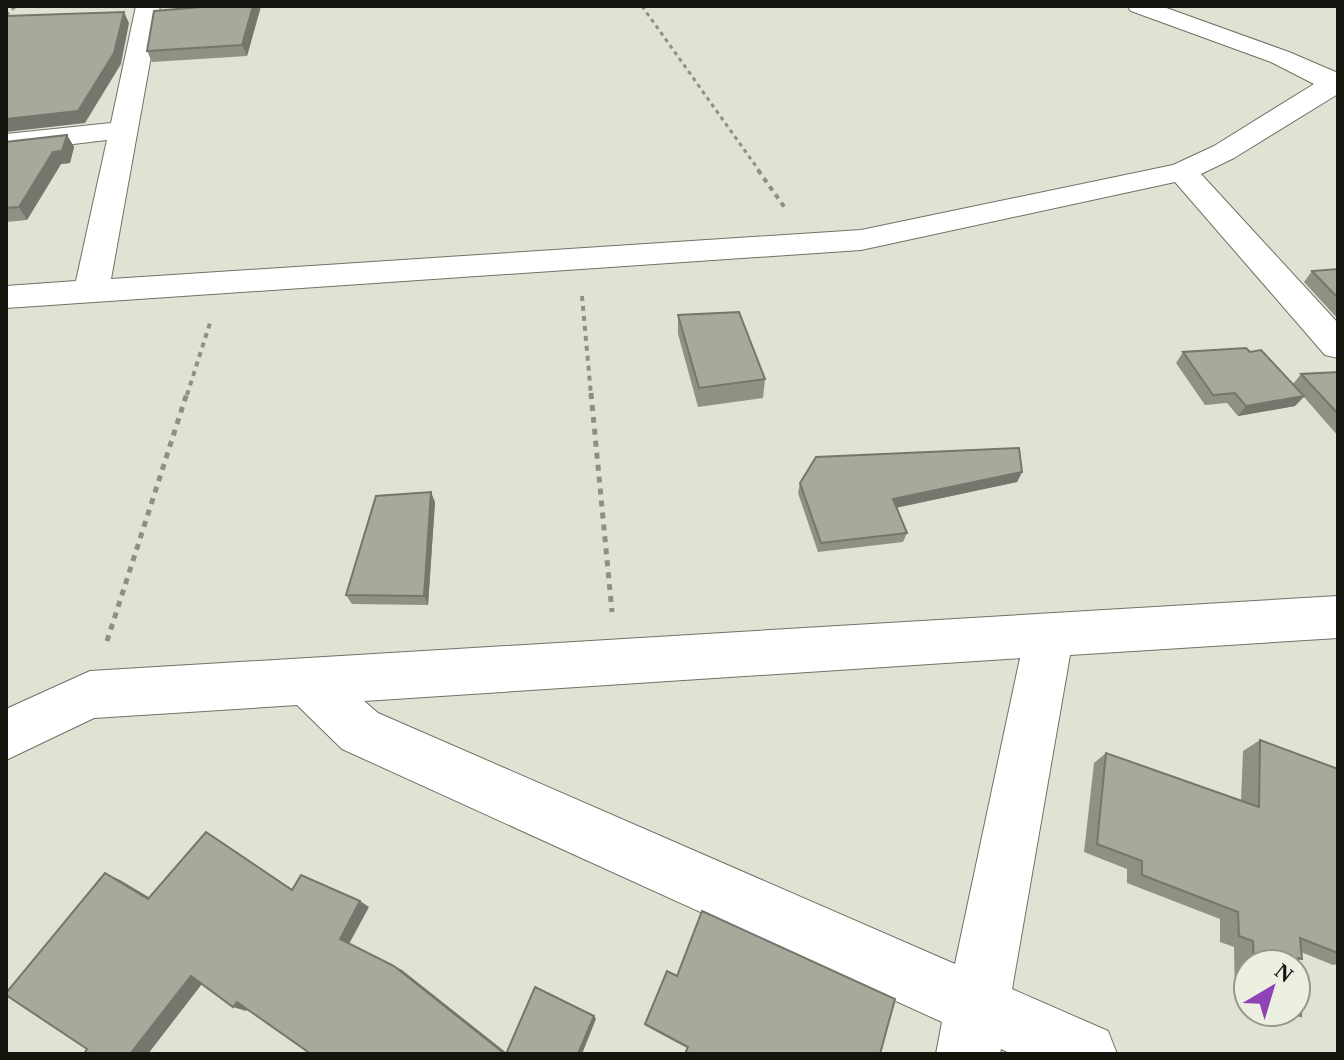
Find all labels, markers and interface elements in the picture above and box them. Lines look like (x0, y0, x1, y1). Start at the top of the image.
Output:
north arrow (1232, 948, 1312, 1028)
text: N (1270, 958, 1298, 987)

